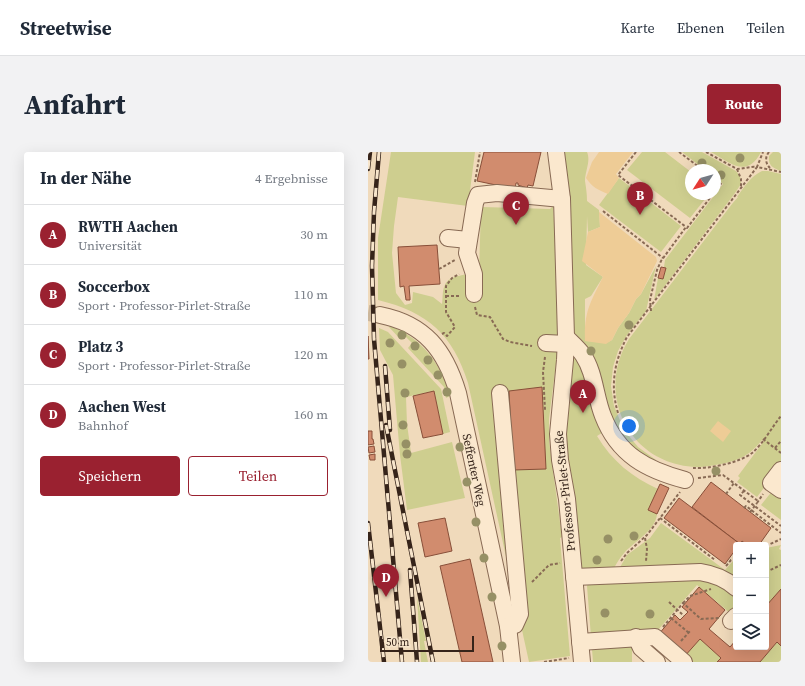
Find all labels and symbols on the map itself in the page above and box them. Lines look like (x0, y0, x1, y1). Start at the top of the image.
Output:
north arrow (685, 164, 721, 200)
pin: B (627, 182, 653, 215)
pin: C (503, 192, 529, 225)
pin: A (570, 380, 596, 413)
your location (619, 416, 639, 436)
street label: Professor-Pirlet-Straße (551, 430, 579, 552)
street label: Seffenter Weg (459, 432, 489, 508)
pin: D (373, 564, 399, 597)
scale bar (380, 634, 474, 653)

